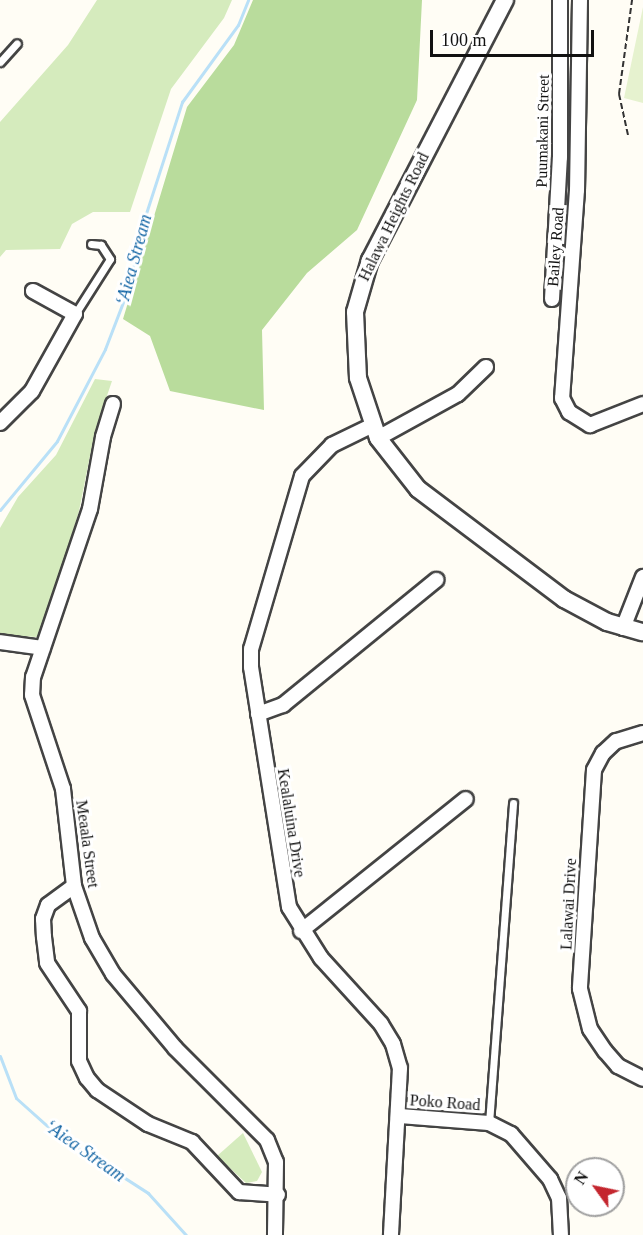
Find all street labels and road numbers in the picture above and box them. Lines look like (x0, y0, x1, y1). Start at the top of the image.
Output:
street label: Puumakani Street (532, 74, 554, 188)
street label: Halawa Heights Road (355, 150, 433, 284)
street label: Bailey Road (544, 207, 568, 287)
street label: Kealaluina Drive (273, 767, 309, 879)
street label: Meaala Street (71, 799, 103, 889)
street label: Lalawai Drive (557, 858, 581, 950)
street label: Poko Road (409, 1091, 481, 1115)

